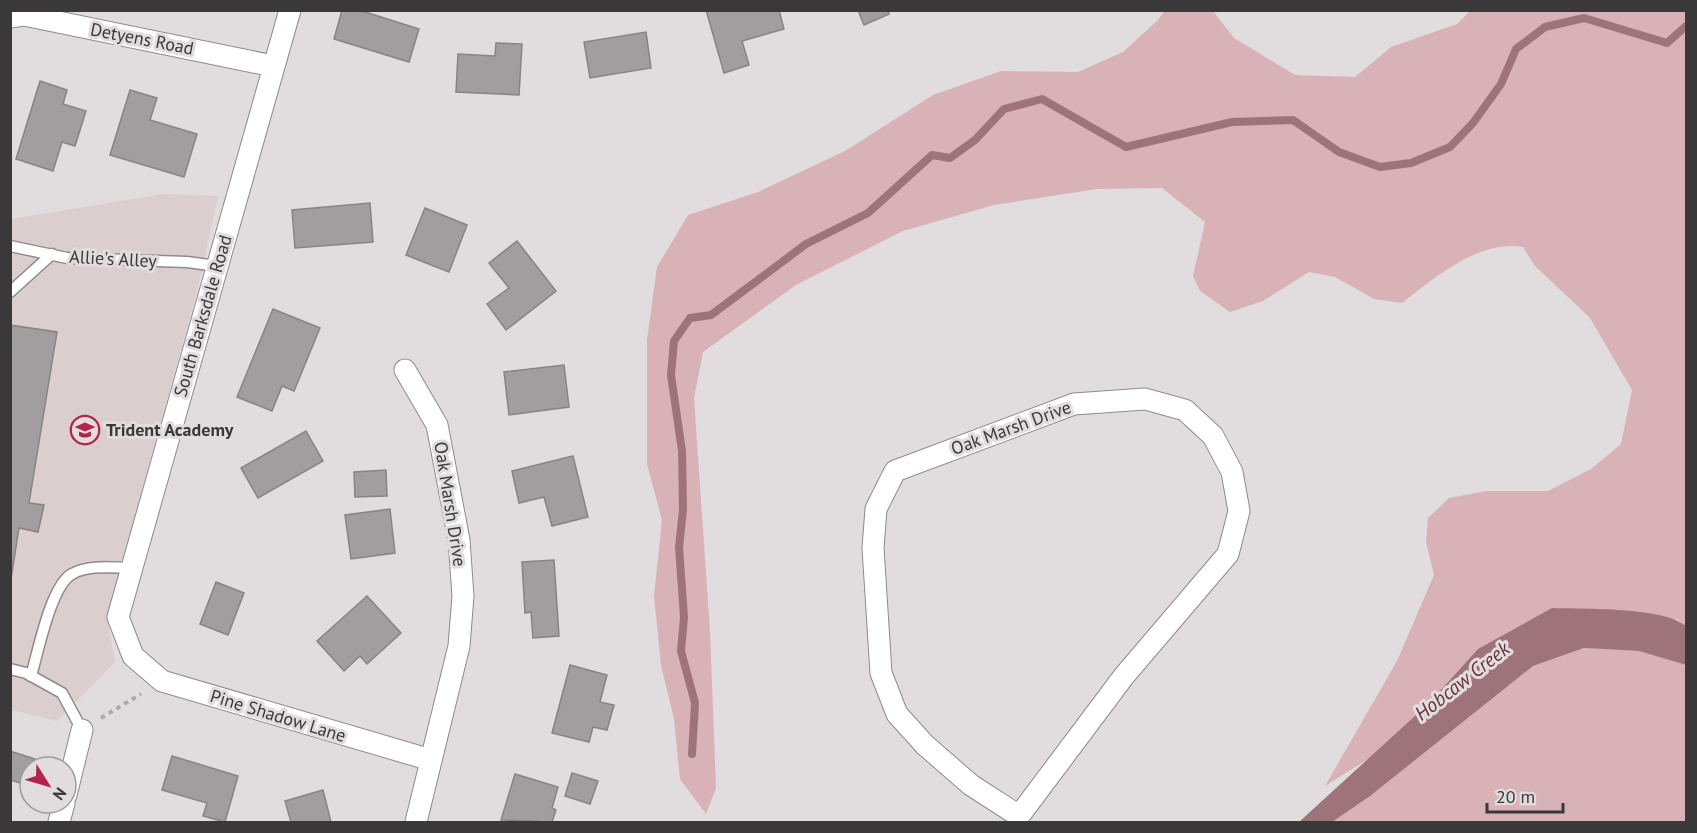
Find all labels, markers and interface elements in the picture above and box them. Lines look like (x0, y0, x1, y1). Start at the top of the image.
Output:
street label: Detyens Road (89, 17, 196, 60)
street label: South Barksdale Road (168, 232, 237, 399)
street label: Allie's Alley (69, 245, 158, 272)
street label: Oak Marsh Drive (948, 395, 1074, 460)
school or university icon: Trident Academy (69, 414, 101, 446)
place label: Trident Academy (106, 418, 234, 441)
street label: Oak Marsh Drive (429, 440, 472, 568)
water label: Hobcaw Creek (1409, 635, 1516, 726)
street label: Pine Shadow Lane (208, 684, 349, 747)
north arrow (18, 755, 78, 815)
scale bar (1487, 776, 1564, 814)
text: N (49, 784, 71, 804)
text: 20 m (1496, 785, 1535, 808)

